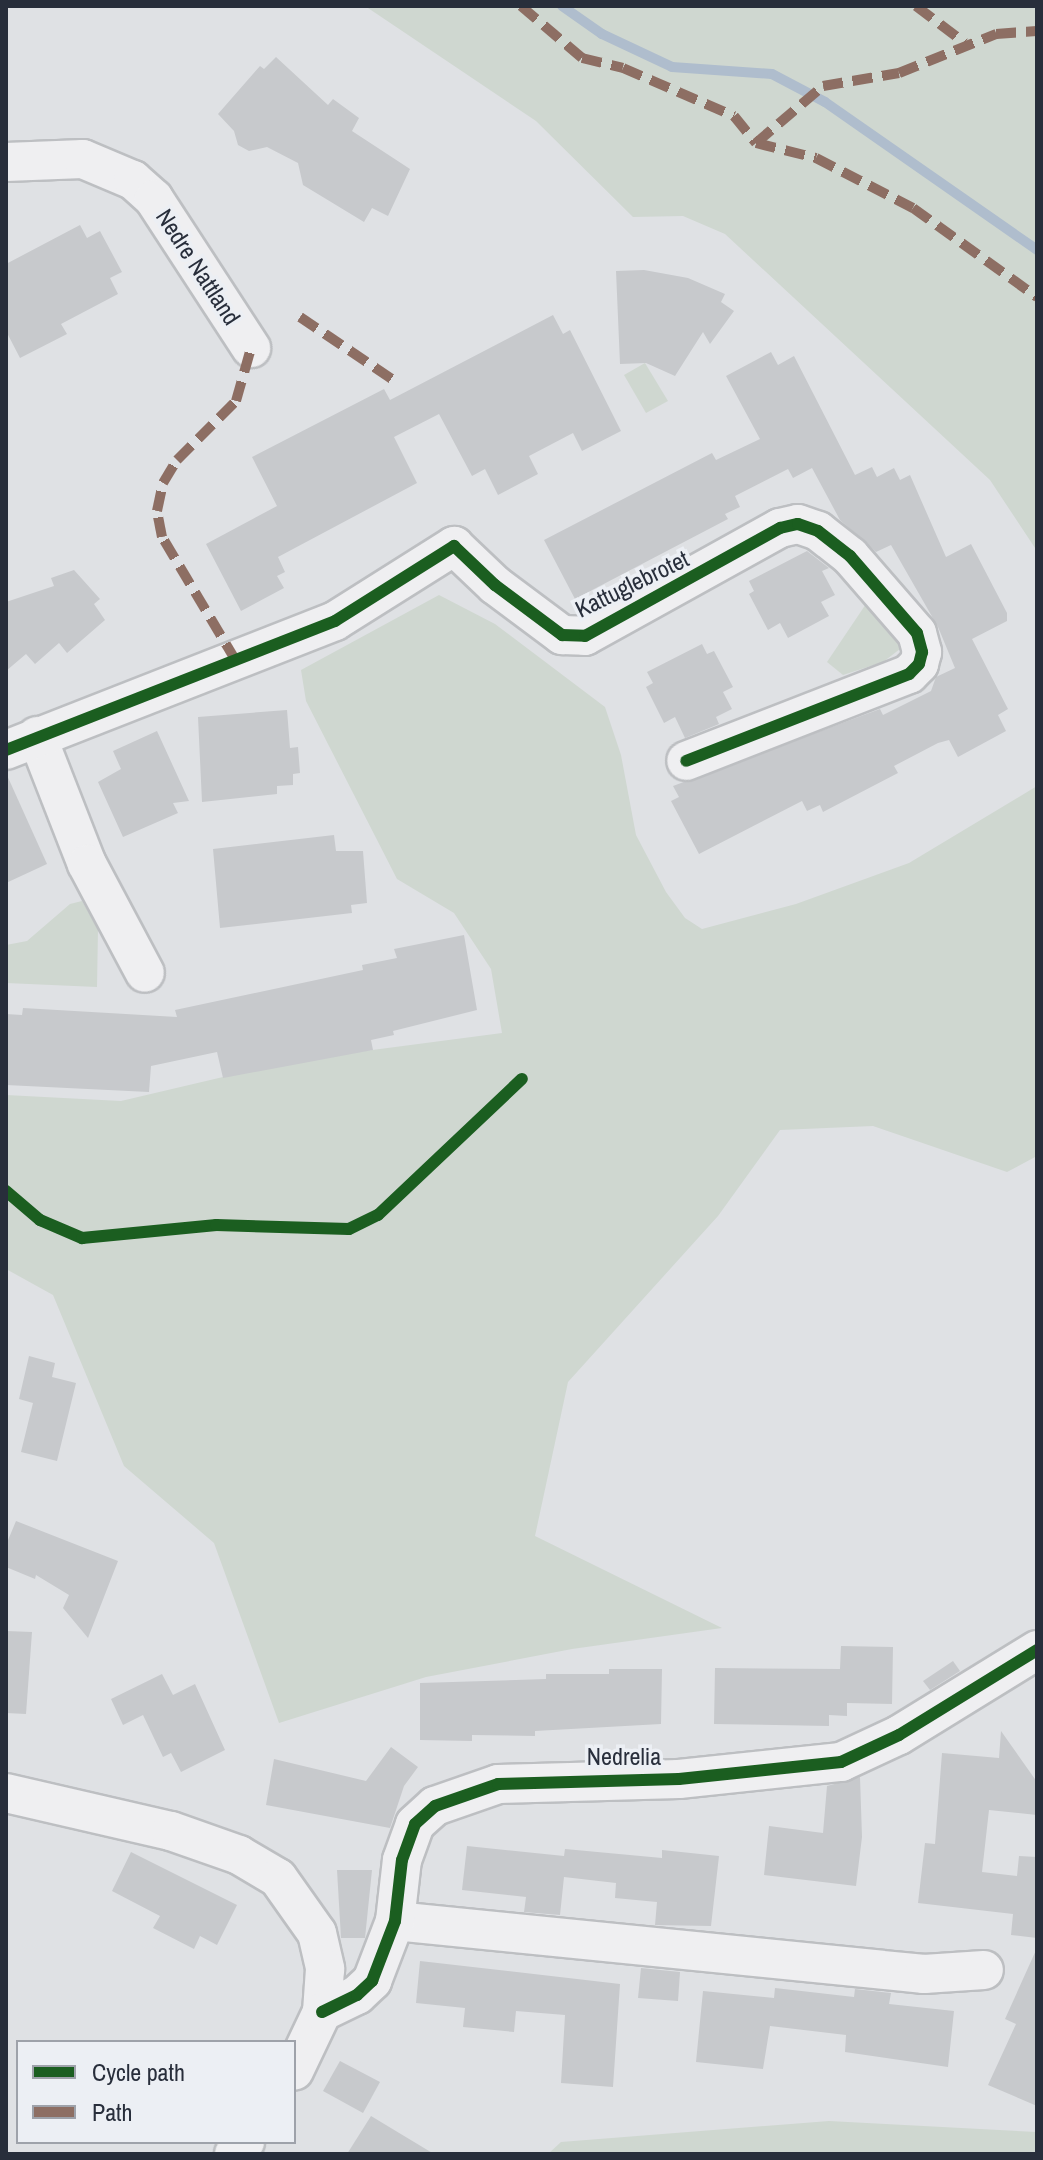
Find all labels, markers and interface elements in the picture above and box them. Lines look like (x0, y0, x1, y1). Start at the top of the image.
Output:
street label: Nedre Nattland (150, 204, 246, 330)
street label: Kattuglebrotet (571, 544, 693, 624)
street label: Nedrelia (587, 1743, 661, 1771)
legend (16, 2040, 296, 2144)
text: Cycle path (92, 2056, 185, 2088)
text: Path (92, 2096, 133, 2128)

